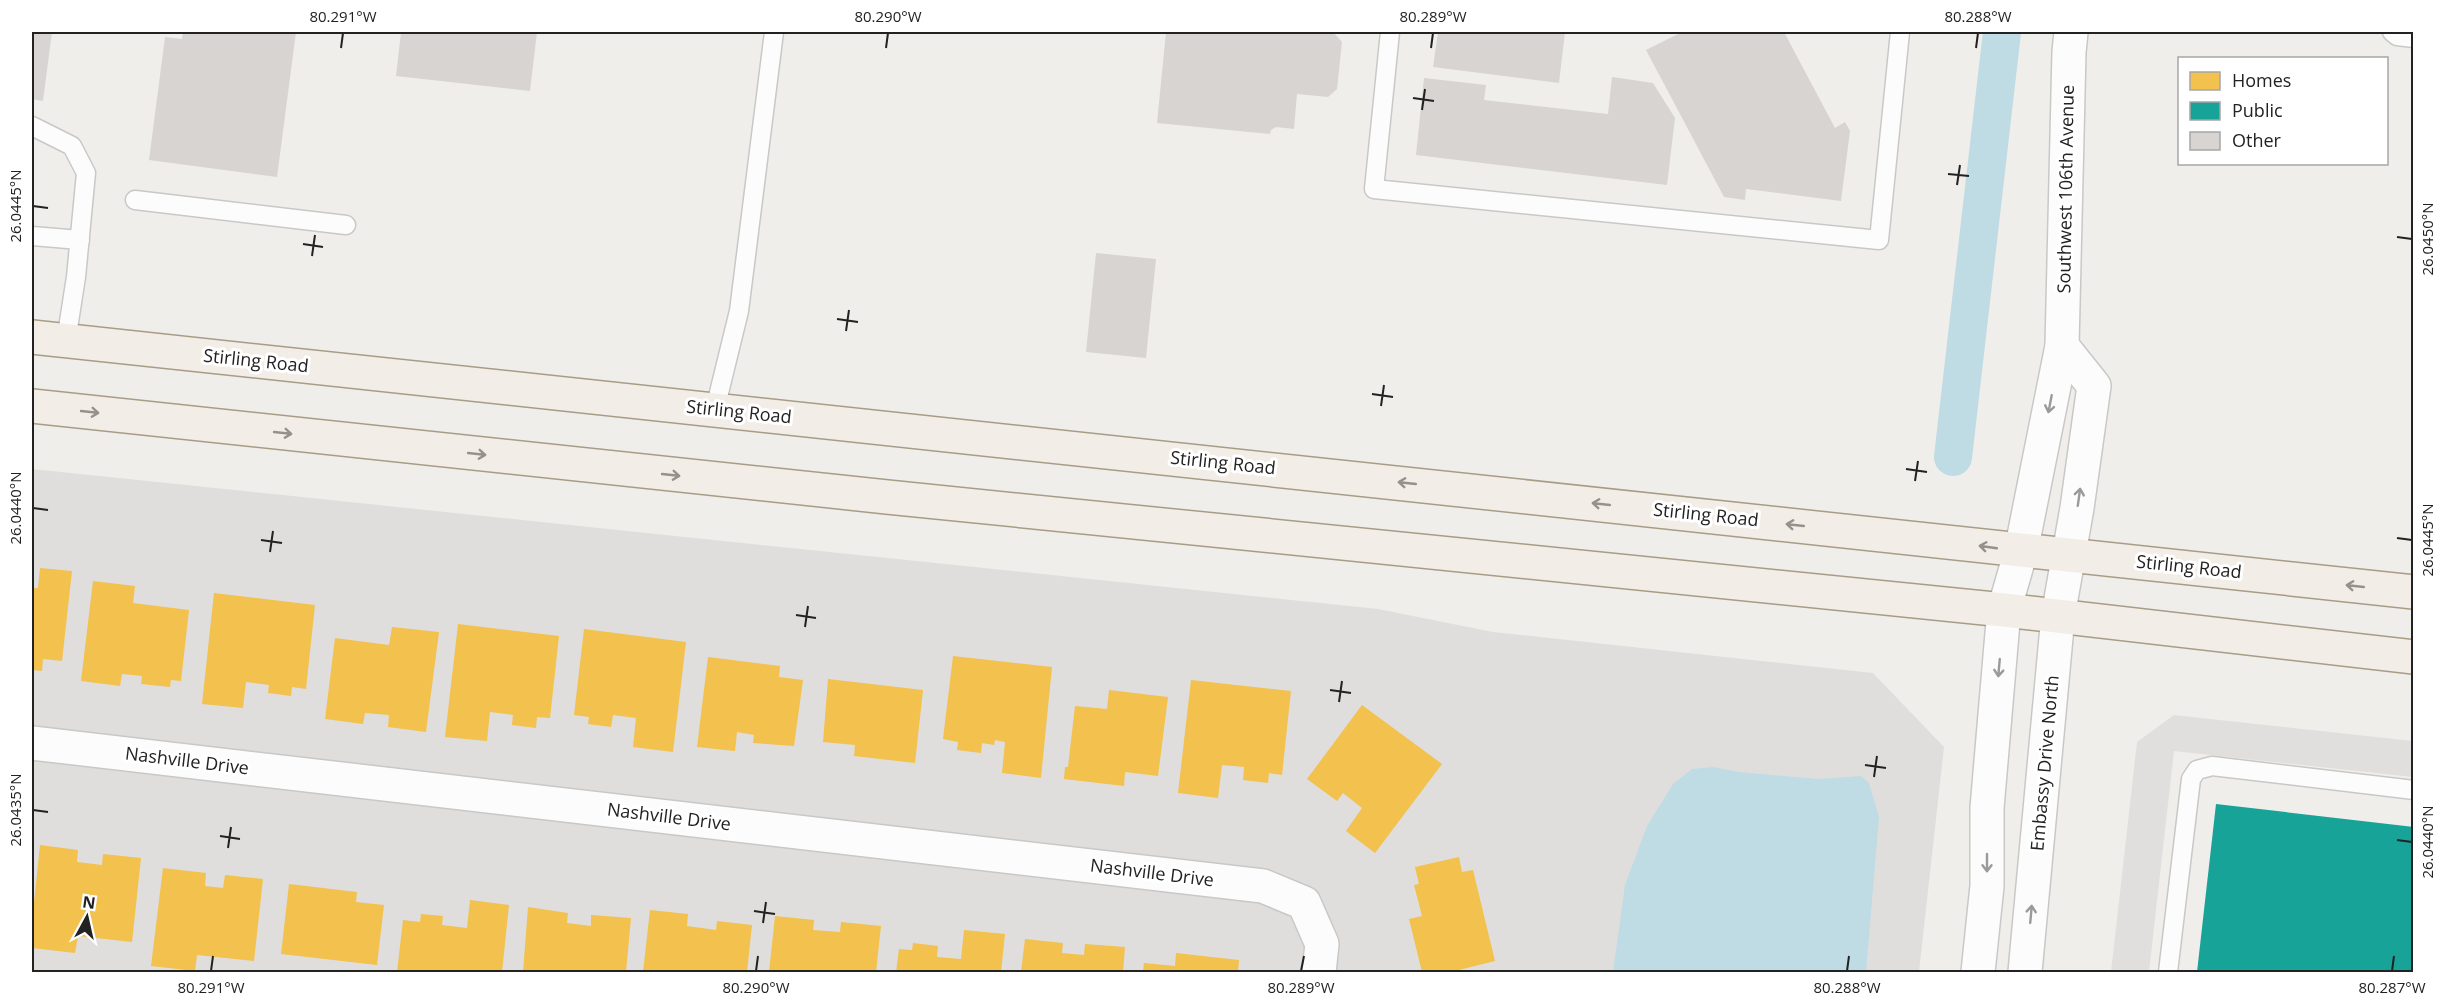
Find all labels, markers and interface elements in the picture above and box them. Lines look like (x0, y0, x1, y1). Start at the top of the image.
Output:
text: 80.291°W (309, 6, 377, 26)
text: 80.290°W (854, 6, 922, 26)
text: 80.289°W (1399, 6, 1467, 26)
text: 80.288°W (1944, 6, 2012, 26)
legend (2178, 57, 2388, 165)
text: Homes (2232, 68, 2291, 92)
street label: Southwest 106th Avenue (2051, 84, 2079, 293)
text: Public (2232, 98, 2283, 122)
text: Other (2232, 128, 2282, 152)
text: 26.0445°N (5, 169, 25, 243)
text: 26.0450°N (2417, 202, 2437, 276)
street label: Stirling Road (202, 343, 310, 377)
one-way arrow (2044, 393, 2055, 413)
street label: Stirling Road (685, 394, 793, 428)
one-way arrow (79, 407, 99, 418)
one-way arrow (273, 428, 293, 439)
street label: Stirling Road (1169, 445, 1277, 479)
one-way arrow (467, 449, 487, 460)
one-way arrow (661, 469, 681, 480)
text: 26.0440°N (5, 471, 25, 545)
one-way arrow (1398, 477, 1417, 488)
one-way arrow (2074, 487, 2085, 507)
street label: Stirling Road (1652, 497, 1760, 531)
one-way arrow (1591, 498, 1611, 509)
text: 26.0445°N (2417, 503, 2437, 577)
one-way arrow (1785, 519, 1805, 530)
one-way arrow (1979, 541, 1999, 552)
street label: Stirling Road (2135, 549, 2243, 583)
one-way arrow (2346, 580, 2366, 591)
one-way arrow (1993, 658, 2004, 678)
street label: Embassy Drive North (2024, 674, 2064, 852)
street label: Nashville Drive (124, 741, 250, 780)
text: 26.0435°N (5, 773, 25, 847)
street label: Nashville Drive (606, 797, 732, 836)
text: 26.0440°N (2417, 805, 2437, 879)
one-way arrow (1981, 852, 1993, 872)
street label: Nashville Drive (1089, 853, 1215, 892)
north arrow (57, 887, 117, 947)
text: N (81, 890, 97, 914)
one-way arrow (2026, 905, 2037, 925)
text: 80.291°W (177, 977, 245, 997)
text: 80.290°W (722, 977, 790, 997)
text: 80.289°W (1267, 977, 1335, 997)
text: 80.288°W (1813, 977, 1881, 997)
text: 80.287°W (2358, 977, 2426, 997)

